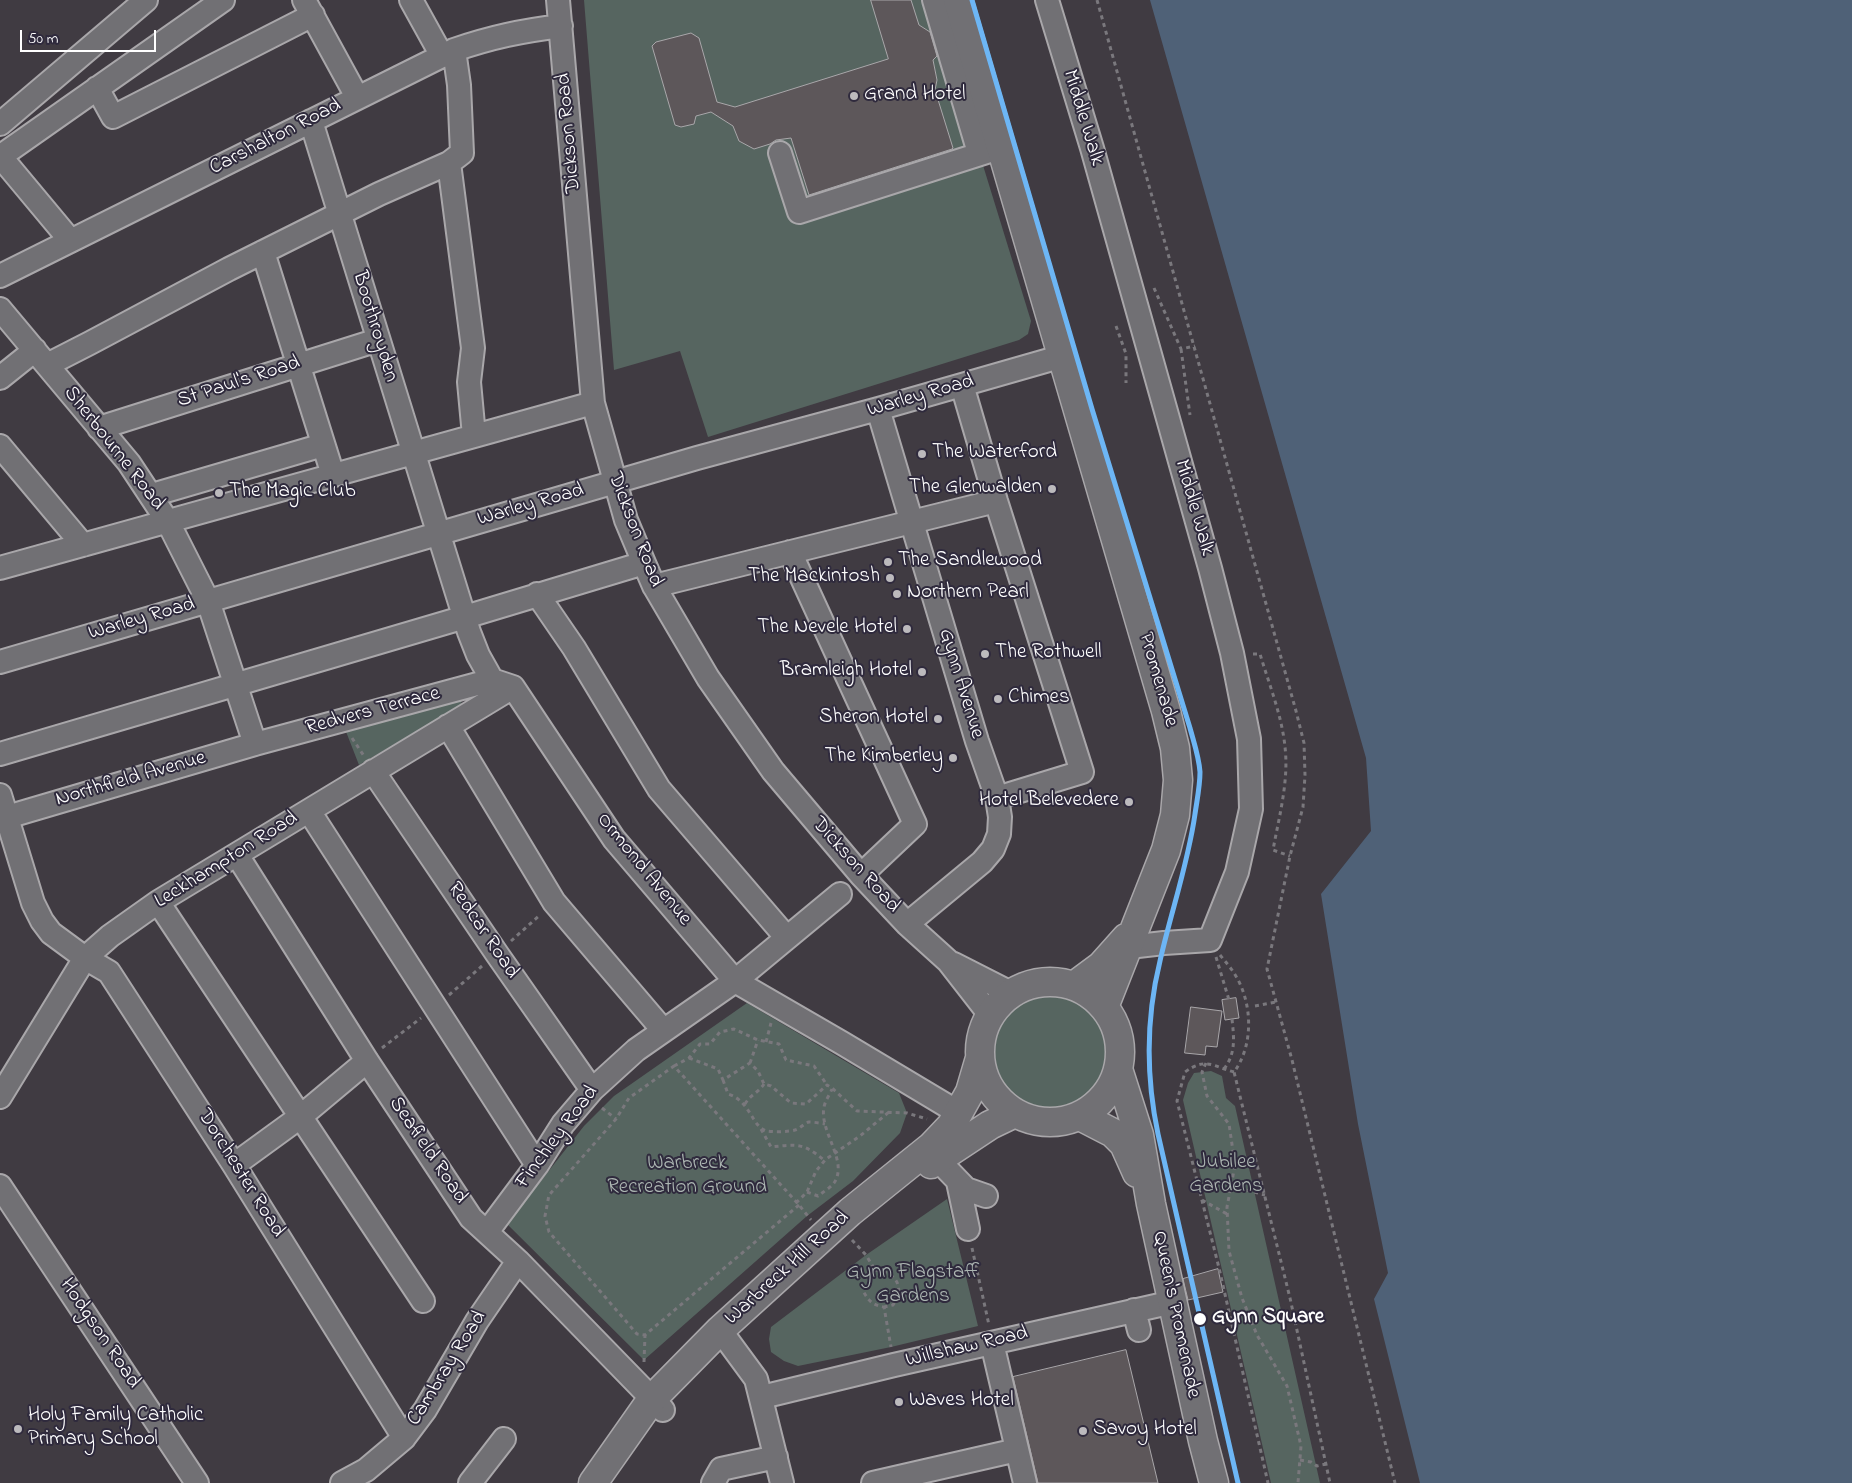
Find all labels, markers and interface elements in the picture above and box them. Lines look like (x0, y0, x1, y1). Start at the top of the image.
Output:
scale bar (22, 20, 159, 52)
text: 50 m (28, 28, 58, 50)
street label: Middle Walk (1056, 67, 1108, 169)
street label: Dickson Road (552, 72, 588, 194)
place label: Grand Hotel (864, 83, 966, 109)
marker: Grand Hotel (848, 90, 860, 102)
street label: Carshalton Road (206, 94, 346, 182)
street label: Boothroyden (345, 269, 403, 385)
street label: St Paul's Road (175, 351, 303, 415)
street label: Warley Road (865, 370, 977, 424)
street label: Sherbourne Road (57, 382, 169, 516)
place label: The Waterford (932, 441, 1057, 467)
marker: The Waterford (916, 448, 928, 460)
street label: Middle Walk (1167, 457, 1219, 559)
street label: Dickson Road (601, 469, 667, 591)
place label: The Glenwalden (909, 476, 1042, 502)
street label: Warley Road (475, 479, 587, 533)
place label: The Magic Club (229, 480, 356, 506)
marker: The Glenwalden (1046, 483, 1058, 495)
marker: The Magic Club (213, 487, 225, 499)
place label: The Sandlewood (898, 549, 1042, 575)
marker: The Sandlewood (882, 556, 894, 568)
place label: The Mackintosh (748, 565, 880, 591)
marker: The Mackintosh (884, 572, 896, 584)
place label: Northern Pearl (907, 581, 1029, 607)
marker: Northern Pearl (891, 588, 903, 600)
street label: Warley Road (86, 593, 198, 647)
place label: The Nevele Hotel (757, 616, 897, 642)
marker: The Nevele Hotel (901, 623, 913, 635)
street label: Gynn Avenue (931, 626, 989, 742)
street label: Promenade (1132, 630, 1182, 730)
place label: The Rothwell (995, 641, 1101, 667)
marker: The Rothwell (979, 648, 991, 660)
place label: Bramleigh Hotel (780, 659, 912, 685)
marker: Bramleigh Hotel (916, 666, 928, 678)
street label: Redvers Terrace (303, 682, 443, 742)
place label: Chimes (1008, 686, 1070, 712)
marker: Chimes (992, 693, 1004, 705)
place label: Sheron Hotel (819, 706, 928, 732)
marker: Sheron Hotel (932, 713, 944, 725)
place label: The Kimberley (824, 745, 943, 771)
street label: Northfield Avenue (53, 747, 209, 813)
marker: The Kimberley (947, 752, 959, 764)
place label: Hotel Belevedere (979, 789, 1119, 815)
marker: Hotel Belevedere (1123, 796, 1135, 808)
street label: Leckhampton Road (151, 807, 303, 915)
street label: Ormond Avenue (590, 809, 696, 931)
street label: Dickson Road (805, 813, 905, 919)
street label: Redcar Road (441, 878, 523, 984)
street label: Finchley Road (511, 1081, 605, 1195)
street label: Seafield Road (382, 1093, 472, 1209)
street label: Dorchester Road (191, 1105, 289, 1243)
park label: Jubilee Gardens (1189, 1151, 1263, 1201)
park label: Warbreck Recreation Ground (607, 1152, 767, 1202)
street label: Warbreck Hill Road (721, 1206, 855, 1332)
street label: Queen's Promenade (1145, 1229, 1205, 1401)
park label: Gynn Flagstaff Gardens (847, 1261, 979, 1311)
street label: Hodgson Road (53, 1274, 145, 1394)
place label: Gynn Square (1212, 1306, 1324, 1332)
street label: Cambray Road (403, 1307, 493, 1431)
marker: Gynn Square (1192, 1311, 1208, 1327)
street label: Willshaw Road (903, 1322, 1031, 1374)
place label: Waves Hotel (909, 1389, 1014, 1415)
marker: Waves Hotel (893, 1396, 905, 1408)
place label: Holy Family Catholic Primary School (28, 1404, 203, 1454)
place label: Savoy Hotel (1093, 1418, 1197, 1444)
marker: Holy Family Catholic Primary School (12, 1423, 24, 1435)
marker: Savoy Hotel (1077, 1425, 1089, 1437)

